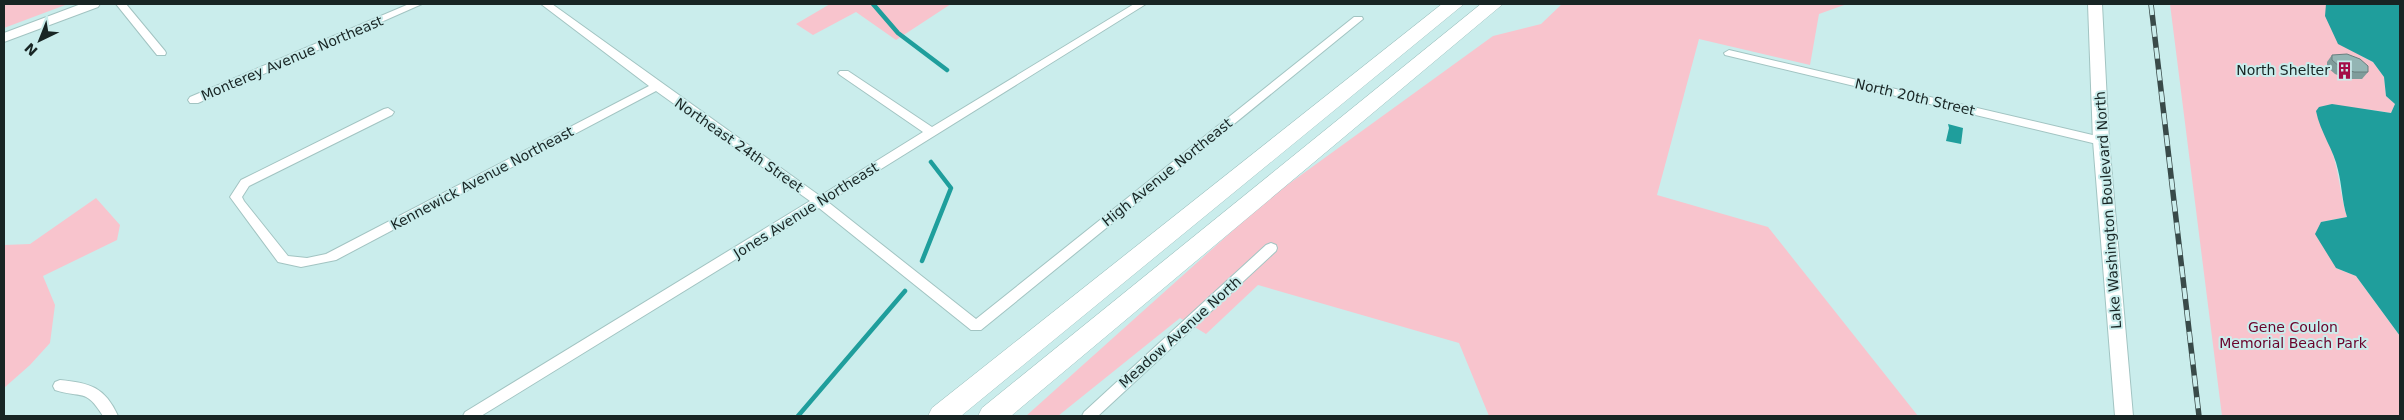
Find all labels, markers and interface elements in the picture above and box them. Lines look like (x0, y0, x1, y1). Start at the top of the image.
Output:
street label: Monterey Avenue Northeast (199, 12, 386, 104)
north arrow (15, 15, 65, 65)
text: N (21, 40, 41, 59)
building icon: North Shelter (2334, 60, 2354, 80)
place label: North Shelter (2236, 62, 2330, 78)
street label: North 20th Street (1853, 75, 1977, 119)
street label: Lake Washington Boulevard North (2092, 91, 2124, 329)
street label: Northeast 24th Street (672, 95, 807, 196)
street label: High Avenue Northeast (1099, 114, 1235, 229)
street label: Kennewick Avenue Northeast (388, 123, 577, 233)
street label: Jones Avenue Northeast (730, 159, 882, 262)
street label: Meadow Avenue North (1116, 273, 1244, 391)
park label: Gene Coulon Memorial Beach Park (2219, 319, 2368, 351)

